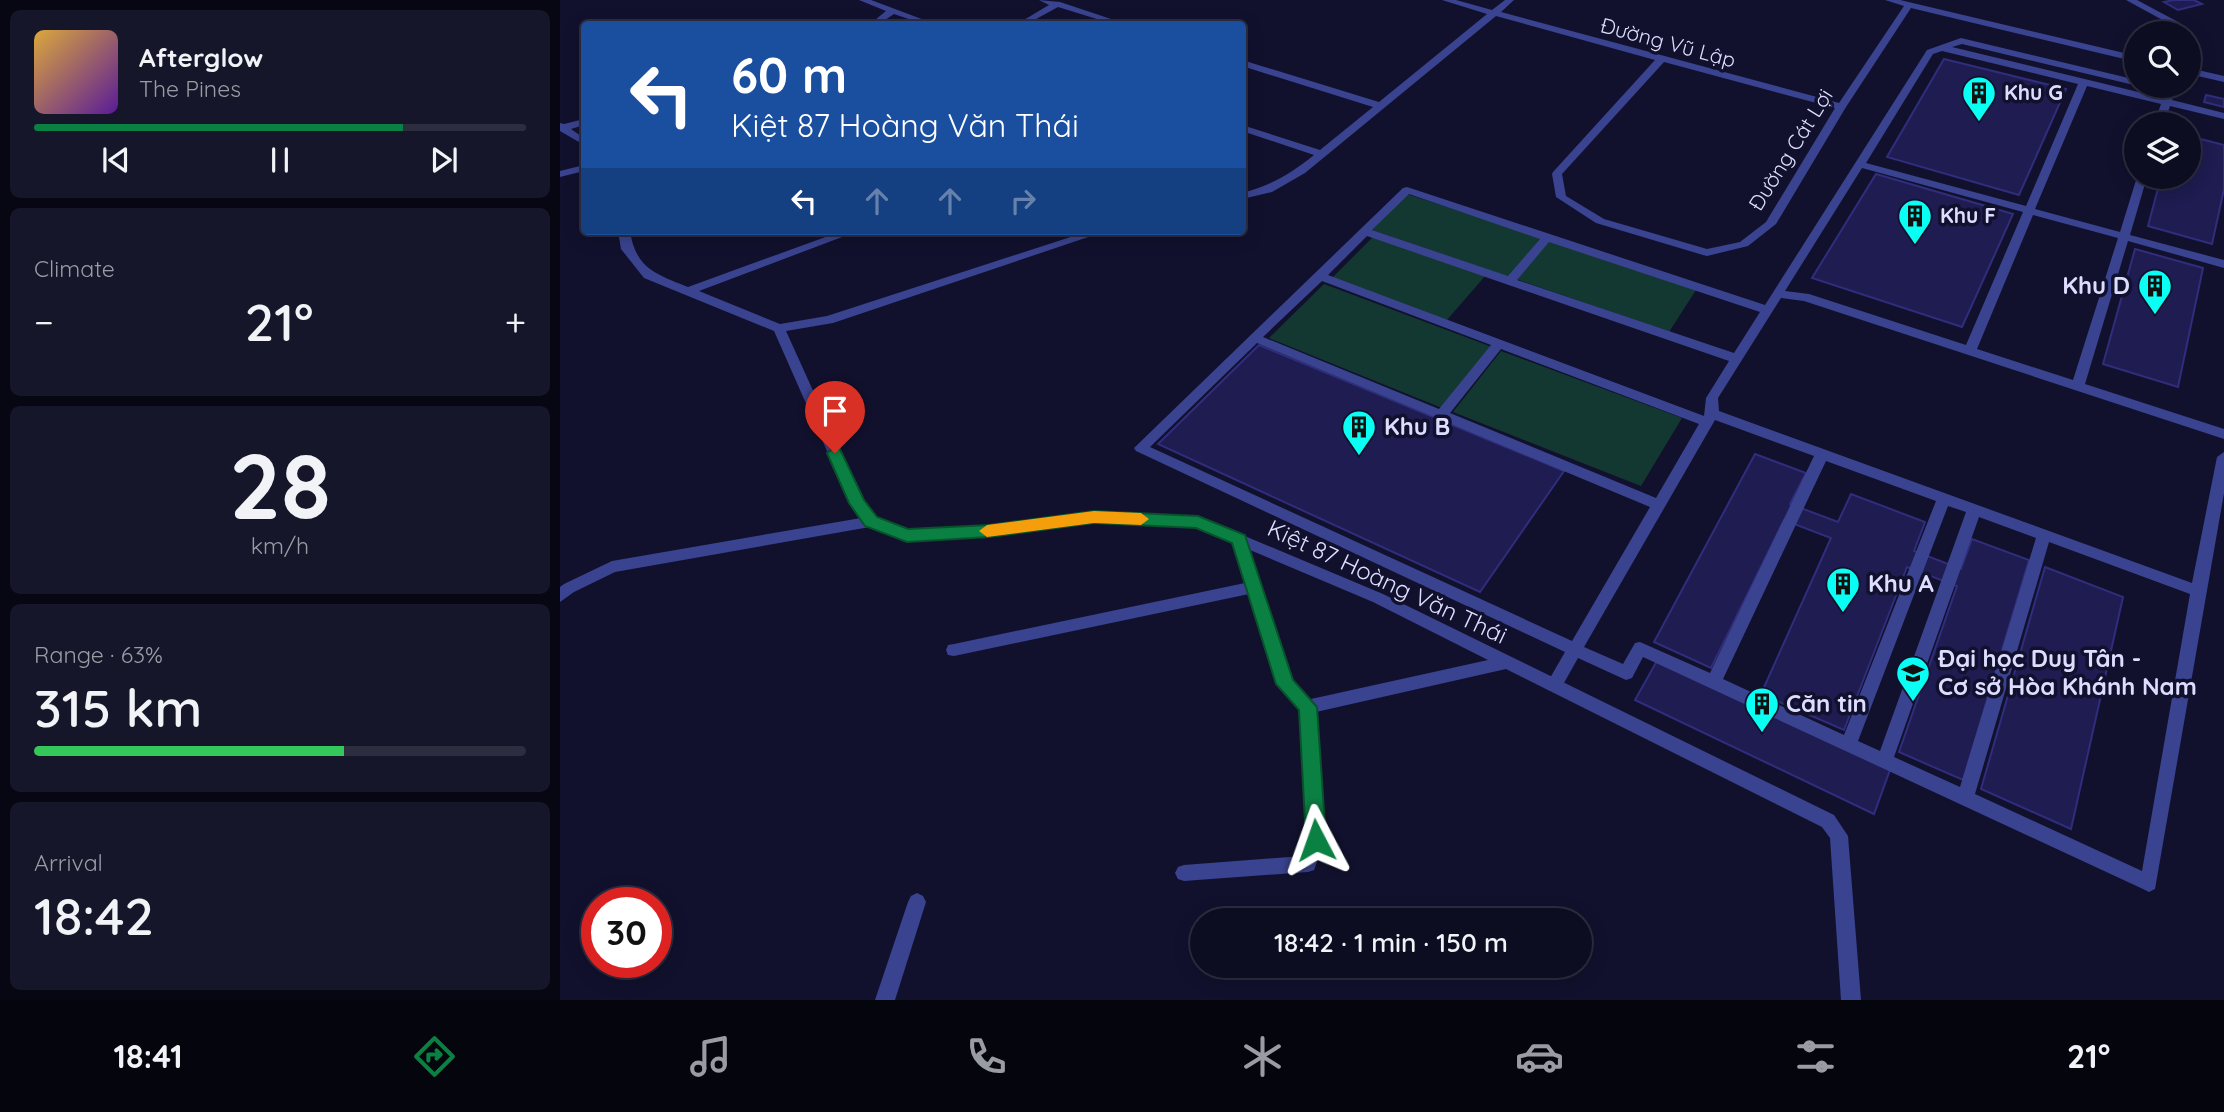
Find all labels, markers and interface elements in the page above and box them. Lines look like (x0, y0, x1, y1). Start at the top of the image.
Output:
street label: Đường Vũ Lập (1598, 12, 1739, 73)
map controls (2124, 21, 2201, 189)
button: search (2124, 21, 2201, 98)
text: Afterglow (139, 41, 263, 74)
text: 60 m (731, 44, 847, 105)
icon: left (616, 49, 707, 140)
text: The Pines (139, 74, 241, 103)
building icon: Khu G (1960, 74, 1998, 123)
place label: Khu G (2004, 79, 2063, 105)
street label: Đường Cát Lợi (1742, 84, 1838, 215)
text: Kiệt 87 Hoàng Văn Thái (731, 105, 1079, 145)
button: layers (2124, 112, 2201, 189)
icon: previous (97, 141, 135, 179)
icon: pause (261, 141, 299, 179)
icon: next (425, 141, 463, 179)
icon: left (785, 182, 823, 220)
icon: ahead (858, 182, 896, 220)
icon: ahead (931, 182, 969, 220)
icon: right (1004, 182, 1042, 220)
building icon: Khu F (1896, 197, 1934, 246)
place label: Khu F (1940, 202, 1996, 228)
text: Climate (34, 254, 115, 283)
building icon: Khu D (2136, 267, 2174, 316)
place label: Khu D (2062, 270, 2130, 300)
text: 21° (245, 289, 313, 354)
text: − (34, 298, 54, 346)
text: + (505, 298, 526, 346)
pin (805, 381, 865, 453)
icon: arrive (816, 392, 854, 430)
building icon: Khu B (1340, 408, 1378, 457)
place label: Khu B (1384, 411, 1450, 441)
text: 28 (229, 428, 331, 542)
street label: Kiệt 87 Hoàng Văn Thái (1263, 512, 1512, 650)
text: km/h (251, 531, 309, 560)
building icon: Khu A (1824, 565, 1862, 614)
place label: Khu A (1868, 568, 1935, 598)
text: Range · 63% (34, 640, 163, 669)
place label: Đại học Duy Tân - Cơ sở Hòa Khánh Nam (1937, 643, 2197, 701)
school or university icon: Đại học Duy Tân - Cơ sở Hòa Khánh Nam (1894, 654, 1932, 703)
text: 315 km (34, 675, 202, 740)
building icon: Căn tin (1743, 685, 1781, 734)
place label: Căn tin (1786, 688, 1867, 718)
position arrow (1279, 803, 1353, 877)
text: Arrival (34, 848, 103, 877)
text: 18:42 (34, 883, 154, 948)
speed limit sign: 30 (581, 887, 672, 978)
text: 18:42 · 1 min · 150 m (1274, 926, 1508, 959)
icon: directions (410, 1032, 459, 1081)
icon: music (686, 1032, 735, 1081)
icon: phone (962, 1032, 1011, 1081)
icon: climate (1238, 1032, 1287, 1081)
icon: car (1515, 1032, 1564, 1081)
icon: filters (1791, 1032, 1840, 1081)
text: 18:41 (114, 1036, 183, 1076)
text: 21° (2067, 1036, 2110, 1076)

